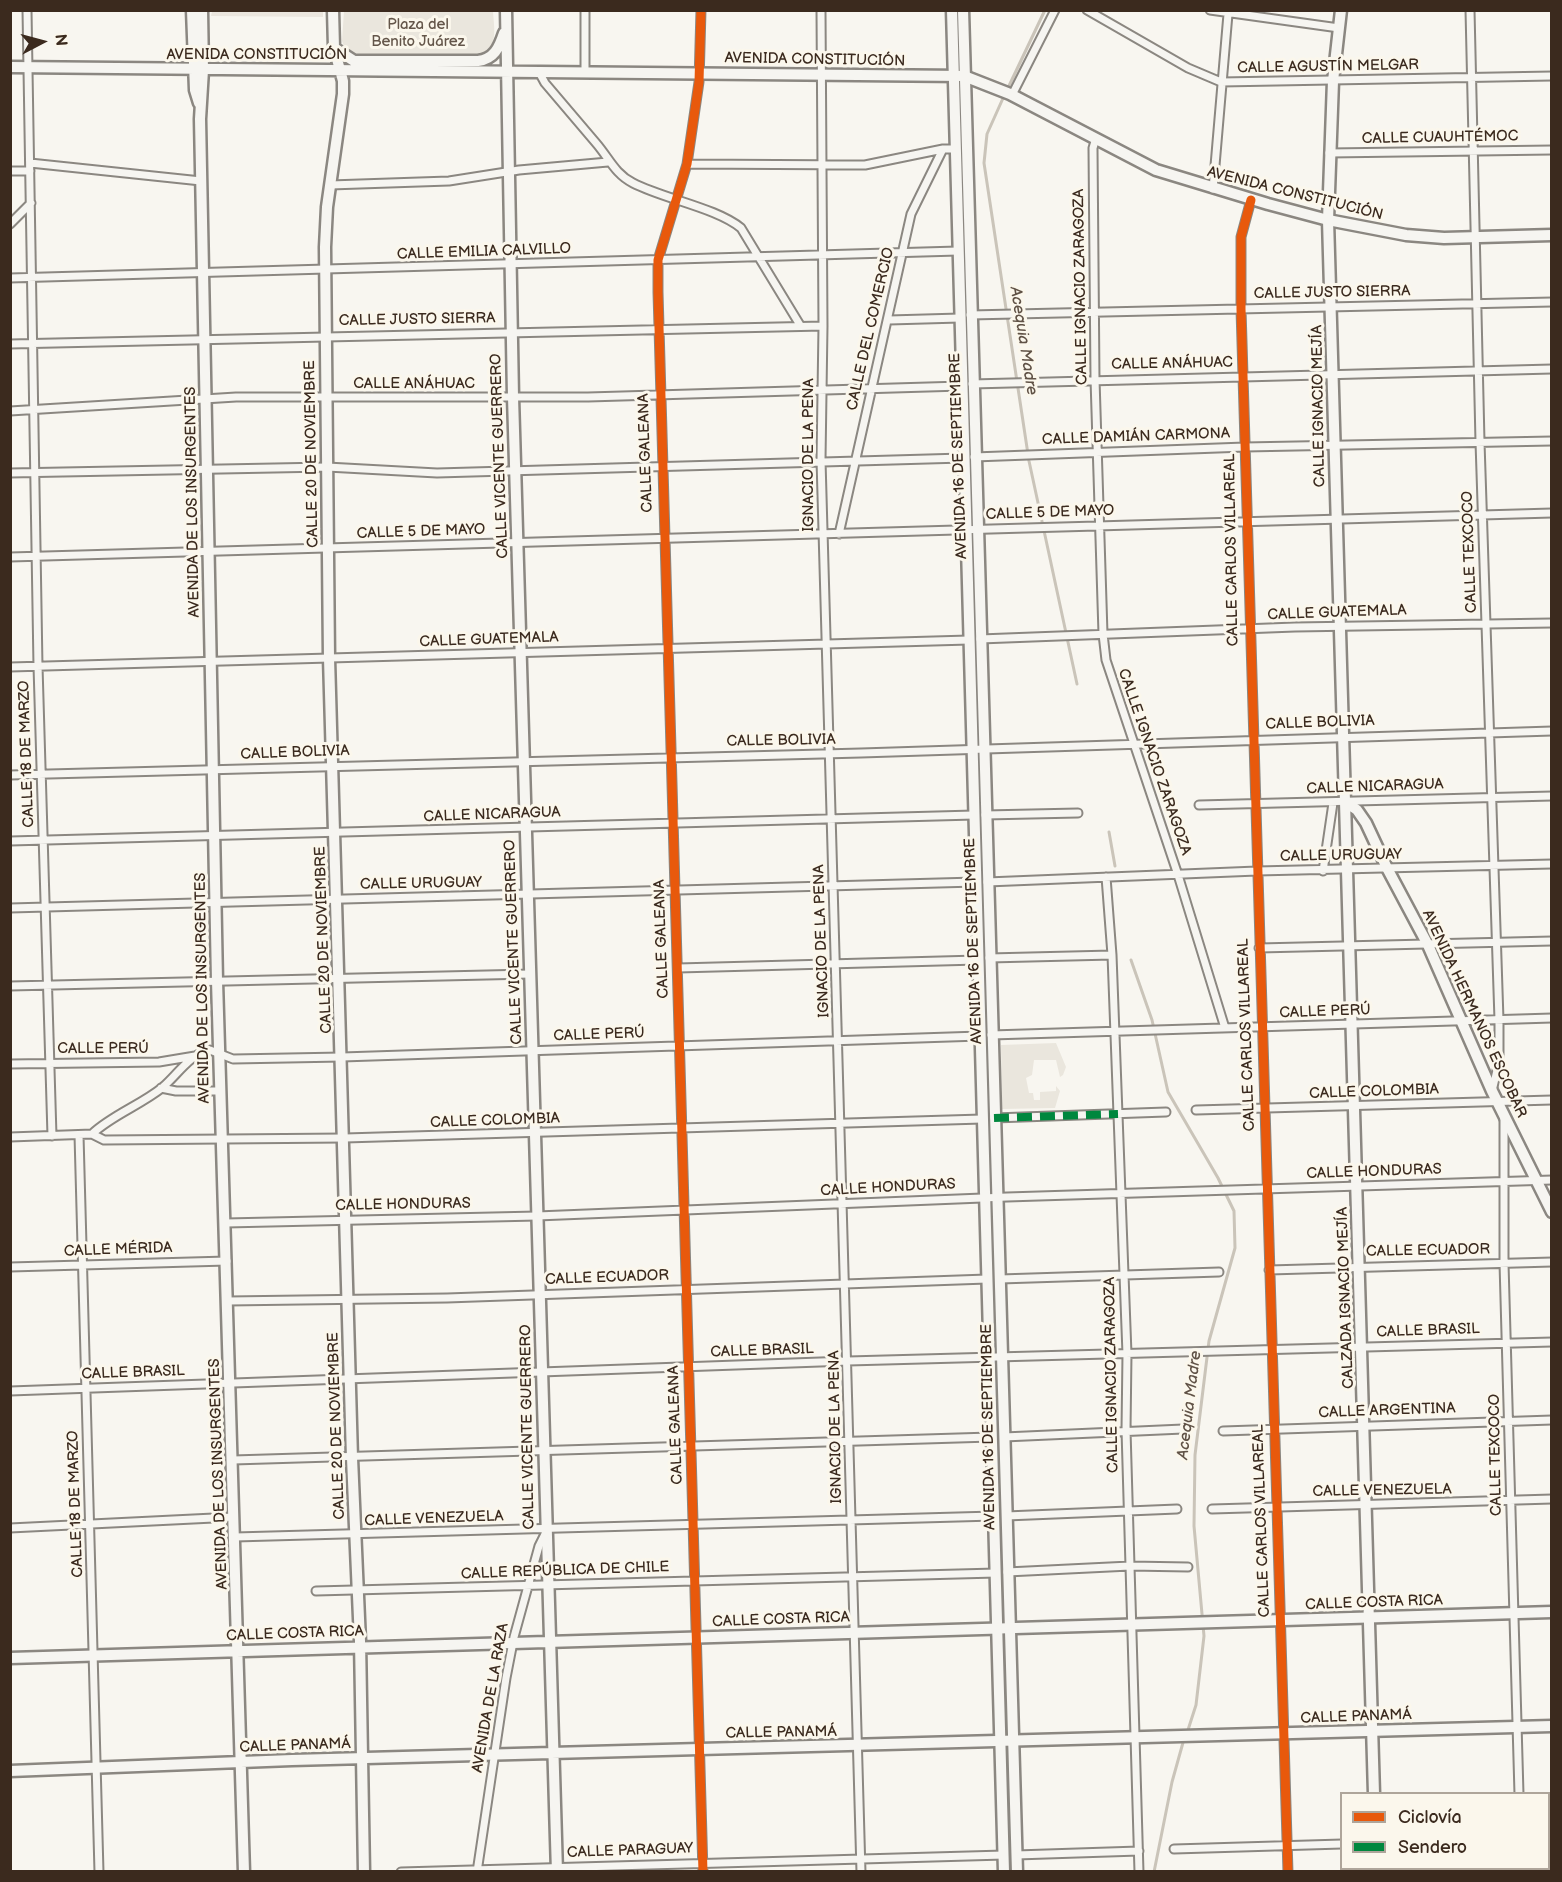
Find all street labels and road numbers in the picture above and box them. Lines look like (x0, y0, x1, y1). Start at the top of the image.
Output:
street label: AVENIDA CONSTITUCIÓN (167, 46, 347, 64)
street label: AVENIDA CONSTITUCIÓN (724, 49, 906, 71)
street label: CALLE AGUSTÍN MELGAR (1237, 56, 1419, 78)
street label: CALLE CUAUHTÉMOC (1362, 128, 1518, 148)
street label: AVENIDA CONSTITUCIÓN (1205, 163, 1385, 225)
street label: CALLE IGNACIO ZARAGOZA (1070, 189, 1092, 385)
street label: CALLE EMILIA CALVILLO (397, 240, 571, 264)
street label: CALLE DEL COMERCIO (843, 246, 899, 412)
street label: CALLE JUSTO SIERRA (1254, 283, 1410, 303)
street label: CALLE JUSTO SIERRA (339, 310, 495, 330)
street label: CALLE IGNACIO MEJÍA (1309, 325, 1329, 487)
street label: CALLE VICENTE GUERRERO (487, 353, 513, 559)
street label: AVENIDA 16 DE SEPTIEMBRE (946, 353, 972, 559)
street label: CALLE ANÁHUAC (1111, 354, 1233, 374)
street label: CALLE 20 DE NOVIEMBRE (301, 360, 323, 548)
street label: CALLE ANÁHUAC (353, 375, 475, 393)
street label: IGNACIO DE LA PENA (800, 378, 818, 532)
street label: AVENIDA DE LOS INSURGENTES (182, 386, 204, 618)
street label: CALLE GALEANA (635, 393, 657, 513)
street label: CALLE DAMIÁN CARMONA (1042, 425, 1230, 449)
street label: CALLE CARLOS VILLAREAL (1221, 453, 1243, 647)
street label: CALLE TEXCOCO (1459, 491, 1481, 613)
street label: CALLE 5 DE MAYO (985, 502, 1115, 524)
street label: CALLE 5 DE MAYO (356, 521, 486, 543)
street label: CALLE GUATEMALA (1267, 602, 1407, 624)
street label: CALLE GUATEMALA (419, 629, 559, 651)
street label: CALLE IGNACIO ZARAGOZA (1114, 666, 1194, 858)
street label: CALLE 18 DE MARZO (15, 680, 39, 828)
street label: CALLE BOLIVIA (1265, 712, 1375, 734)
street label: CALLE BOLIVIA (726, 731, 836, 751)
street label: CALLE BOLIVIA (240, 742, 350, 764)
street label: CALLE NICARAGUA (1306, 776, 1444, 798)
street label: CALLE NICARAGUA (423, 804, 561, 826)
street label: AVENIDA 16 DE SEPTIEMBRE (961, 838, 987, 1044)
street label: CALLE VICENTE GUERRERO (501, 839, 527, 1045)
street label: CALLE 20 DE NOVIEMBRE (312, 846, 336, 1034)
street label: CALLE URUGUAY (1280, 846, 1402, 866)
street label: IGNACIO DE LA PENA (810, 864, 834, 1018)
street label: AVENIDA DE LOS INSURGENTES (192, 872, 214, 1104)
street label: CALLE URUGUAY (360, 874, 482, 894)
street label: CALLE GALEANA (651, 879, 673, 999)
street label: AVENIDA HERMANOS ESCOBAR (1418, 907, 1530, 1121)
street label: CALLE CARLOS VILLAREAL (1235, 938, 1259, 1132)
street label: CALLE PERÚ (1279, 1001, 1371, 1023)
street label: CALLE PERÚ (553, 1024, 645, 1046)
street label: CALLE PERÚ (57, 1040, 149, 1058)
street label: CALLE COLOMBIA (1309, 1081, 1439, 1103)
street label: CALLE COLOMBIA (430, 1110, 560, 1132)
street label: CALLE HONDURAS (1306, 1161, 1442, 1183)
street label: CALLE HONDURAS (820, 1175, 956, 1201)
street label: CALLE HONDURAS (335, 1195, 471, 1215)
street label: CALZADA IGNACIO MEJÍA (1334, 1207, 1358, 1389)
street label: CALLE MÉRIDA (63, 1239, 173, 1261)
street label: CALLE ECUADOR (1366, 1241, 1490, 1261)
street label: CALLE ECUADOR (545, 1267, 669, 1289)
street label: CALLE IGNACIO ZARAGOZA (1101, 1277, 1123, 1473)
street label: CALLE BRASIL (1376, 1320, 1480, 1342)
street label: CALLE VICENTE GUERRERO (517, 1324, 539, 1530)
street label: AVENIDA 16 DE SEPTIEMBRE (978, 1324, 1000, 1530)
street label: CALLE 20 DE NOVIEMBRE (325, 1332, 349, 1520)
street label: CALLE BRASIL (710, 1340, 814, 1362)
street label: IGNACIO DE LA PENA (826, 1350, 846, 1504)
street label: AVENIDA DE LOS INSURGENTES (206, 1358, 232, 1590)
street label: CALLE BRASIL (81, 1362, 185, 1384)
street label: CALLE GALEANA (665, 1365, 687, 1485)
street label: CALLE TEXCOCO (1486, 1394, 1506, 1516)
street label: CALLE ARGENTINA (1318, 1400, 1456, 1422)
street label: CALLE CARLOS VILLAREAL (1250, 1424, 1274, 1618)
street label: CALLE 18 DE MARZO (64, 1430, 88, 1578)
street label: CALLE VENEZUELA (1312, 1481, 1452, 1501)
street label: CALLE VENEZUELA (364, 1508, 504, 1530)
street label: CALLE REPÚBLICA DE CHILE (460, 1558, 670, 1584)
street label: CALLE COSTA RICA (1305, 1592, 1443, 1614)
street label: CALLE COSTA RICA (712, 1609, 850, 1631)
street label: AVENIDA DE LA RAZA (469, 1622, 513, 1774)
street label: CALLE COSTA RICA (226, 1623, 364, 1645)
street label: CALLE PANAMÁ (1300, 1706, 1412, 1728)
street label: CALLE PANAMÁ (725, 1723, 837, 1743)
street label: CALLE PANAMÁ (239, 1735, 351, 1757)
street label: CALLE PARAGUAY (567, 1840, 693, 1862)

